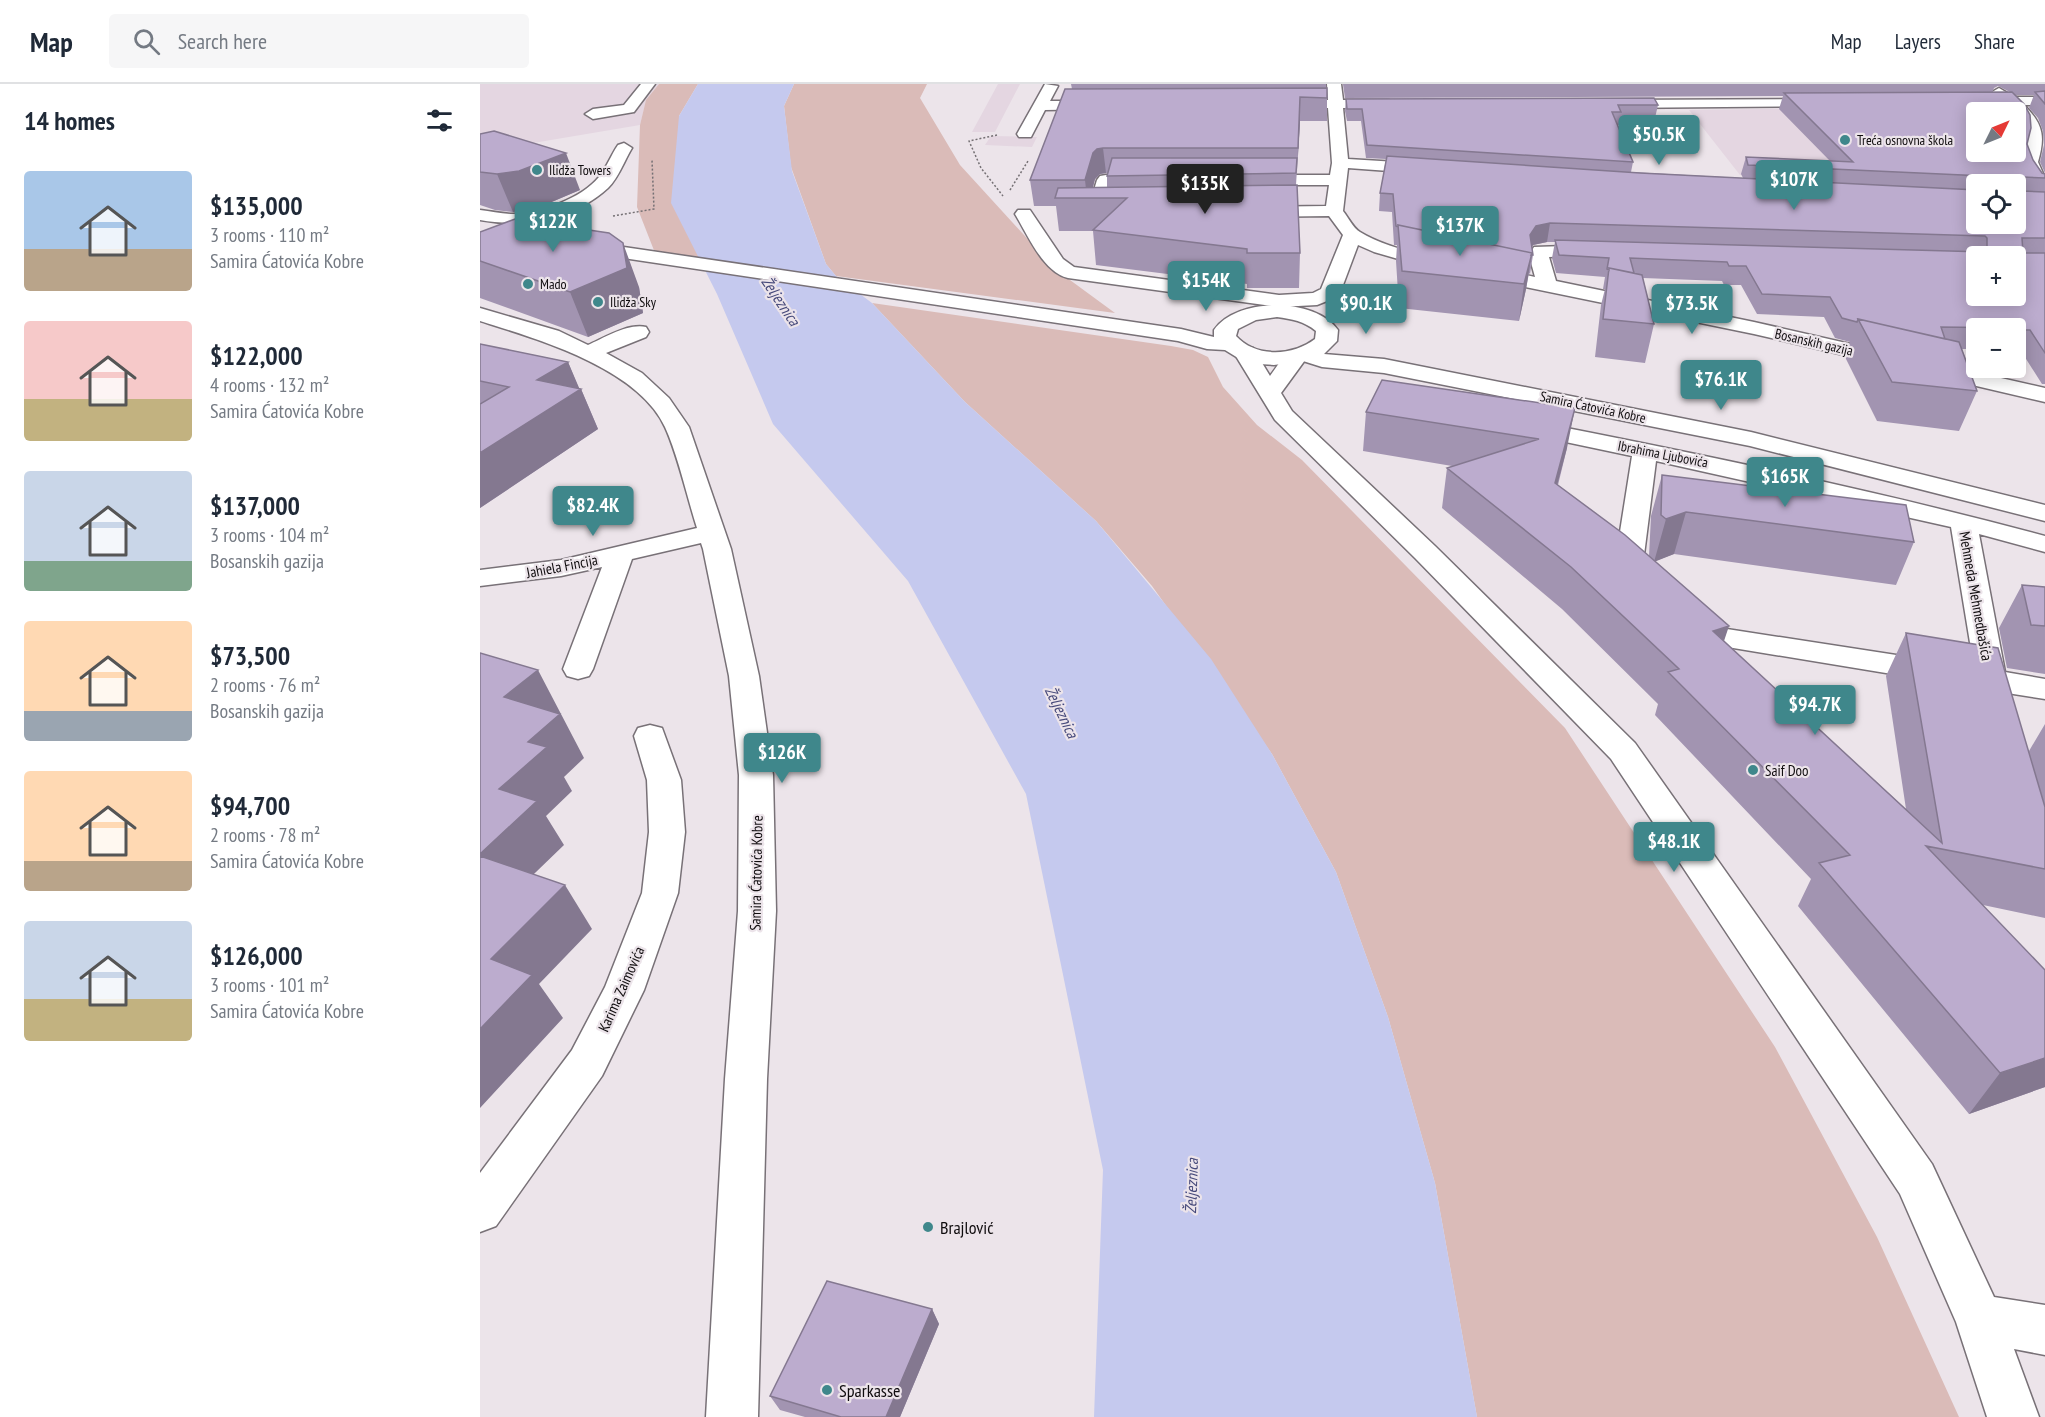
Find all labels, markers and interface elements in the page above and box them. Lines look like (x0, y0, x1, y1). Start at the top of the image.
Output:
search box (109, 14, 529, 68)
text: Map (30, 23, 73, 60)
icon: search (130, 25, 163, 58)
text: Search here (178, 27, 267, 55)
text: Map (1831, 28, 1862, 55)
text: Layers (1895, 28, 1941, 55)
text: Share (1974, 28, 2015, 55)
north arrow (1966, 102, 2026, 162)
map controls (1966, 102, 2026, 378)
text: 14 homes (24, 104, 115, 137)
icon: filters (423, 104, 456, 137)
pin: $50.5K (1610, 115, 1708, 166)
text: $50.5K (1633, 121, 1685, 147)
place label: Treća osnovna škola (1857, 131, 1953, 149)
marker: Treća osnovna škola (1838, 133, 1852, 147)
pin: $107K (1752, 160, 1836, 211)
place label: Ilidža Towers (549, 161, 611, 179)
marker: Ilidža Towers (530, 163, 544, 177)
pin: $135K (1163, 164, 1247, 215)
text: $107K (1770, 166, 1818, 192)
text: $135K (1181, 170, 1229, 196)
button: locate (1966, 174, 2026, 234)
text: $135,000 (210, 189, 303, 222)
icon: home (72, 195, 144, 267)
pin: $122K (511, 202, 595, 253)
pin: $137K (1418, 206, 1502, 257)
text: $122K (529, 208, 577, 234)
text: $137K (1436, 212, 1484, 238)
text: 3 rooms · 110 m² (210, 222, 329, 248)
button: + (1966, 246, 2026, 306)
text: Samira Ćatovića Kobre (210, 248, 364, 274)
pin: $154K (1164, 261, 1248, 312)
text: $154K (1182, 267, 1230, 293)
water label: Željeznica (757, 273, 806, 331)
place label: Mado (540, 275, 567, 293)
marker: Mado (521, 277, 535, 291)
pin: $90.1K (1317, 284, 1415, 335)
pin: $73.5K (1643, 284, 1741, 335)
text: $90.1K (1340, 290, 1392, 316)
text: $73.5K (1666, 290, 1718, 316)
place label: Ilidža Sky (610, 293, 657, 311)
marker: Ilidža Sky (591, 295, 605, 309)
button: − (1966, 318, 2026, 378)
street label: Bosanskih gazija (1773, 324, 1855, 360)
text: $122,000 (210, 339, 303, 372)
icon: home (72, 345, 144, 417)
pin: $76.1K (1672, 360, 1770, 411)
text: $76.1K (1695, 366, 1747, 392)
text: 4 rooms · 132 m² (210, 372, 329, 398)
street label: Samira Ćatovića Kobre (1538, 387, 1648, 427)
text: Samira Ćatovića Kobre (210, 398, 364, 424)
street label: Ibrahima Ljubovića (1616, 436, 1710, 472)
pin: $165K (1743, 457, 1827, 508)
text: $165K (1761, 463, 1809, 489)
pin: $82.4K (544, 486, 642, 537)
text: $137,000 (210, 489, 300, 522)
text: $82.4K (567, 492, 619, 518)
icon: home (72, 495, 144, 567)
text: 3 rooms · 104 m² (210, 522, 329, 548)
street label: Mehmeda Mehmedbašića (1955, 530, 1997, 662)
text: Bosanskih gazija (210, 548, 324, 574)
street label: Jahiela Fincija (524, 550, 599, 582)
text: $73,500 (210, 639, 290, 672)
icon: home (72, 645, 144, 717)
text: 2 rooms · 76 m² (210, 672, 320, 698)
water label: Željeznica (1041, 683, 1084, 743)
pin: $94.7K (1766, 685, 1864, 736)
text: $94.7K (1789, 691, 1841, 717)
text: Bosanskih gazija (210, 698, 324, 724)
pin: $126K (740, 733, 824, 784)
text: $126K (758, 739, 806, 765)
place label: Saif Doo (1765, 761, 1809, 780)
marker: Saif Doo (1746, 763, 1760, 777)
text: $94,700 (210, 789, 290, 822)
icon: home (72, 795, 144, 867)
street label: Samira Ćatovića Kobre (745, 815, 767, 931)
text: 2 rooms · 78 m² (210, 822, 320, 848)
pin: $48.1K (1625, 822, 1723, 873)
text: $48.1K (1648, 828, 1700, 854)
text: Samira Ćatovića Kobre (210, 848, 364, 874)
text: $126,000 (210, 939, 303, 972)
street label: Karima Zaimovića (594, 943, 648, 1035)
icon: home (72, 945, 144, 1017)
text: 3 rooms · 101 m² (210, 972, 329, 998)
text: Samira Ćatovića Kobre (210, 998, 364, 1024)
water label: Željeznica (1180, 1157, 1202, 1214)
place label: Brajlović (940, 1216, 994, 1239)
marker: Brajlović (921, 1220, 935, 1234)
place label: Sparkasse (839, 1379, 900, 1402)
marker: Sparkasse (820, 1383, 834, 1397)

